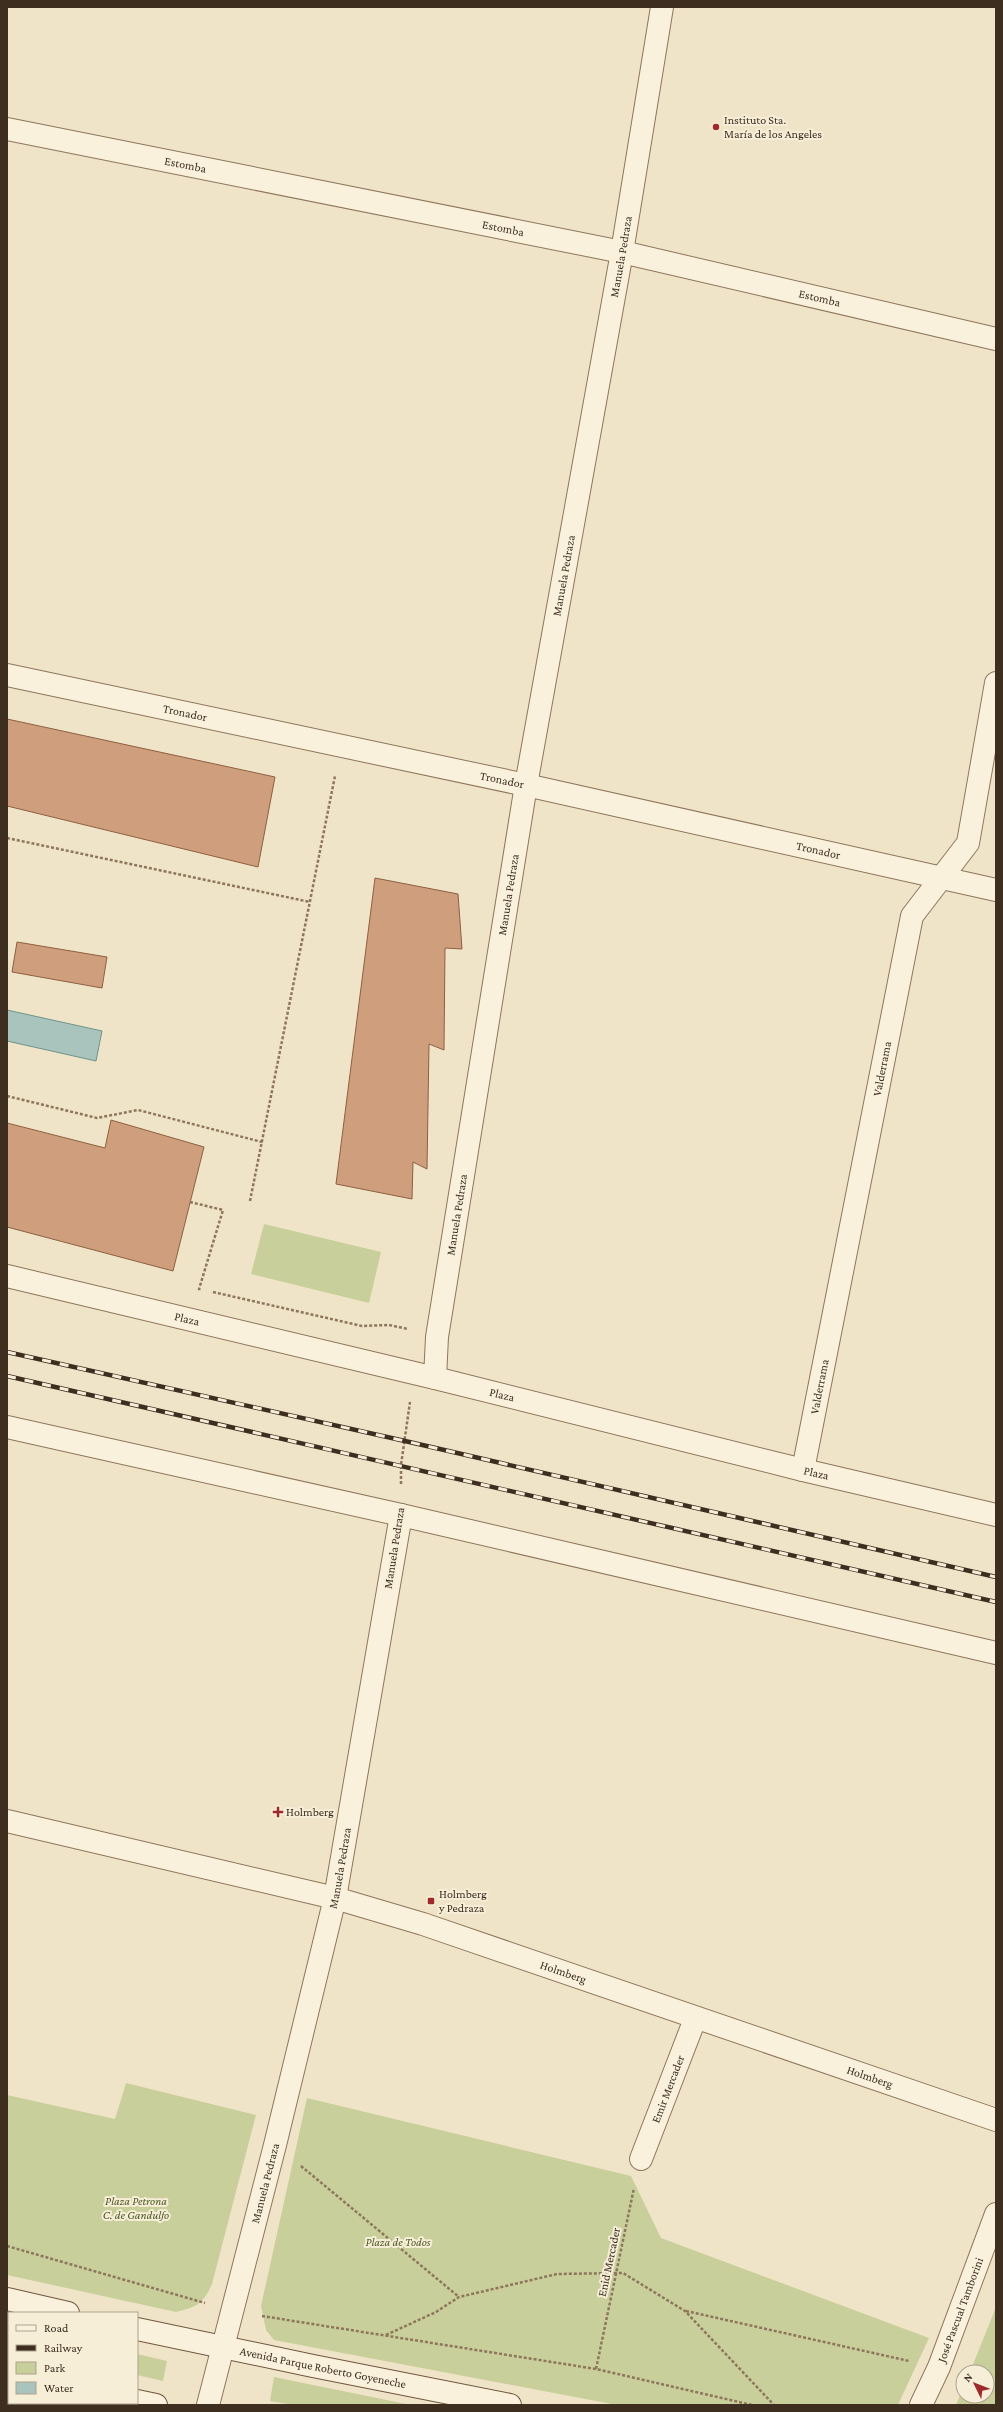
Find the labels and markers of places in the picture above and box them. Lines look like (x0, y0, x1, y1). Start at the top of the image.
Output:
place label: Instituto Sta. María de los Angeles (724, 113, 822, 141)
marker: Instituto Sta. María de los Angeles (711, 122, 721, 132)
place label: Holmberg (286, 1805, 334, 1819)
marker: Holmberg (273, 1807, 283, 1817)
place label: Holmberg y Pedraza (438, 1887, 487, 1915)
marker: Holmberg y Pedraza (426, 1896, 436, 1906)

